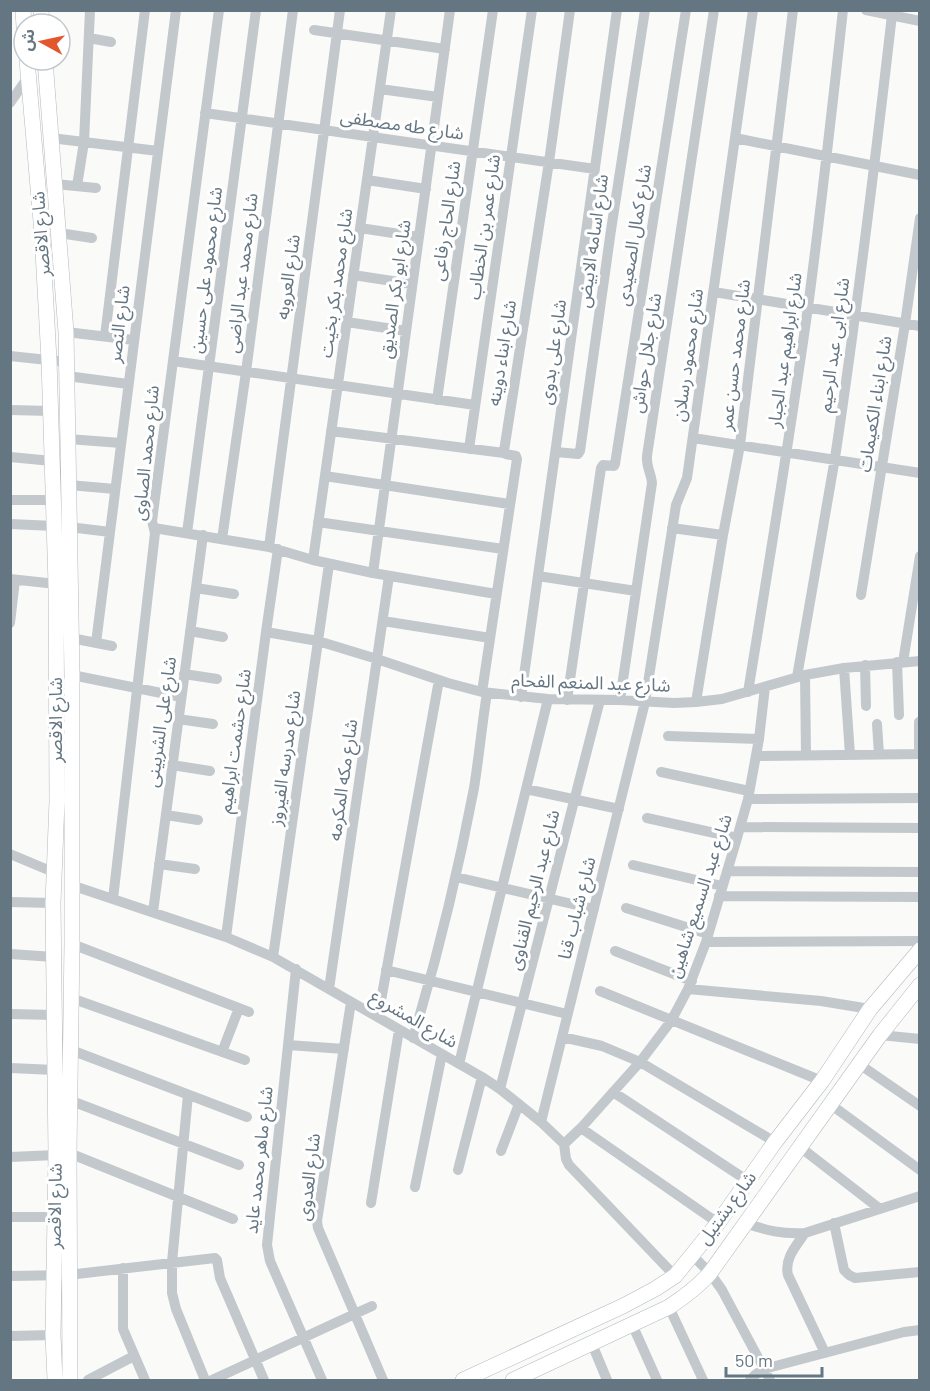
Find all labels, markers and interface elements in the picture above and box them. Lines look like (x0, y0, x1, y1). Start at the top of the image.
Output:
north arrow (12, 12, 72, 72)
text: ش (16, 28, 39, 52)
street label: شارع طه مصطفى (338, 104, 465, 148)
street label: شارع عمر بن الخطاب (462, 153, 508, 302)
street label: شارع الحاج رفاعى (426, 159, 468, 283)
street label: شارع كمال الصعيدى (611, 162, 659, 308)
street label: شارع اسامه الابيض (572, 173, 616, 310)
street label: شارع محمود على حسين (184, 185, 230, 355)
street label: شارع الاقصر (26, 190, 58, 279)
street label: شارع محمد عبد الراضى (220, 192, 266, 355)
street label: شارع محمد بكر بخيت (314, 207, 360, 360)
street label: شارع ابو بكر الصديق (373, 218, 419, 360)
street label: شارع العروبه (270, 233, 308, 321)
street label: شارع ابراهيم عبد الجبار (762, 271, 810, 430)
street label: شارع ابى عبد الرحيم (813, 276, 857, 414)
street label: شارع محمد حسن عمر (714, 278, 758, 433)
street label: شارع النصر (102, 284, 138, 365)
street label: شارع محمود رسلان (667, 287, 711, 423)
street label: شارع جلال حواش (625, 291, 669, 415)
street label: شارع ابناء دوينه (482, 298, 524, 408)
street label: شارع على بدوى (534, 298, 574, 407)
street label: شارع ابناء الكعيمات (852, 334, 900, 474)
street label: شارع محمد الصاوى (127, 384, 167, 522)
street label: شارع على الشربينى (140, 655, 184, 789)
street label: شارع حشمت ابراهيم (213, 667, 259, 815)
street label: شارع عبد المنعم الفحام (511, 668, 671, 700)
street label: شارع الاقصر (44, 677, 70, 764)
street label: شارع مدرسه الفيروز (263, 689, 308, 829)
street label: شارع مكه المكرمه (323, 718, 365, 843)
street label: شارع عبد الرحيم القناوى (502, 807, 567, 973)
street label: شارع عبد السميع شاهين (662, 811, 740, 982)
street label: شارع شباب قنا (553, 854, 603, 962)
street label: شارع المشروع (365, 984, 462, 1056)
street label: شارع ماهر محمد عايد (239, 1085, 281, 1235)
street label: شارع العدوى (292, 1132, 328, 1223)
street label: شارع الاقصر (42, 1163, 70, 1250)
street label: شارع بشتيل (692, 1166, 763, 1251)
scale bar (726, 1340, 822, 1378)
text: 50 m (735, 1349, 773, 1371)

